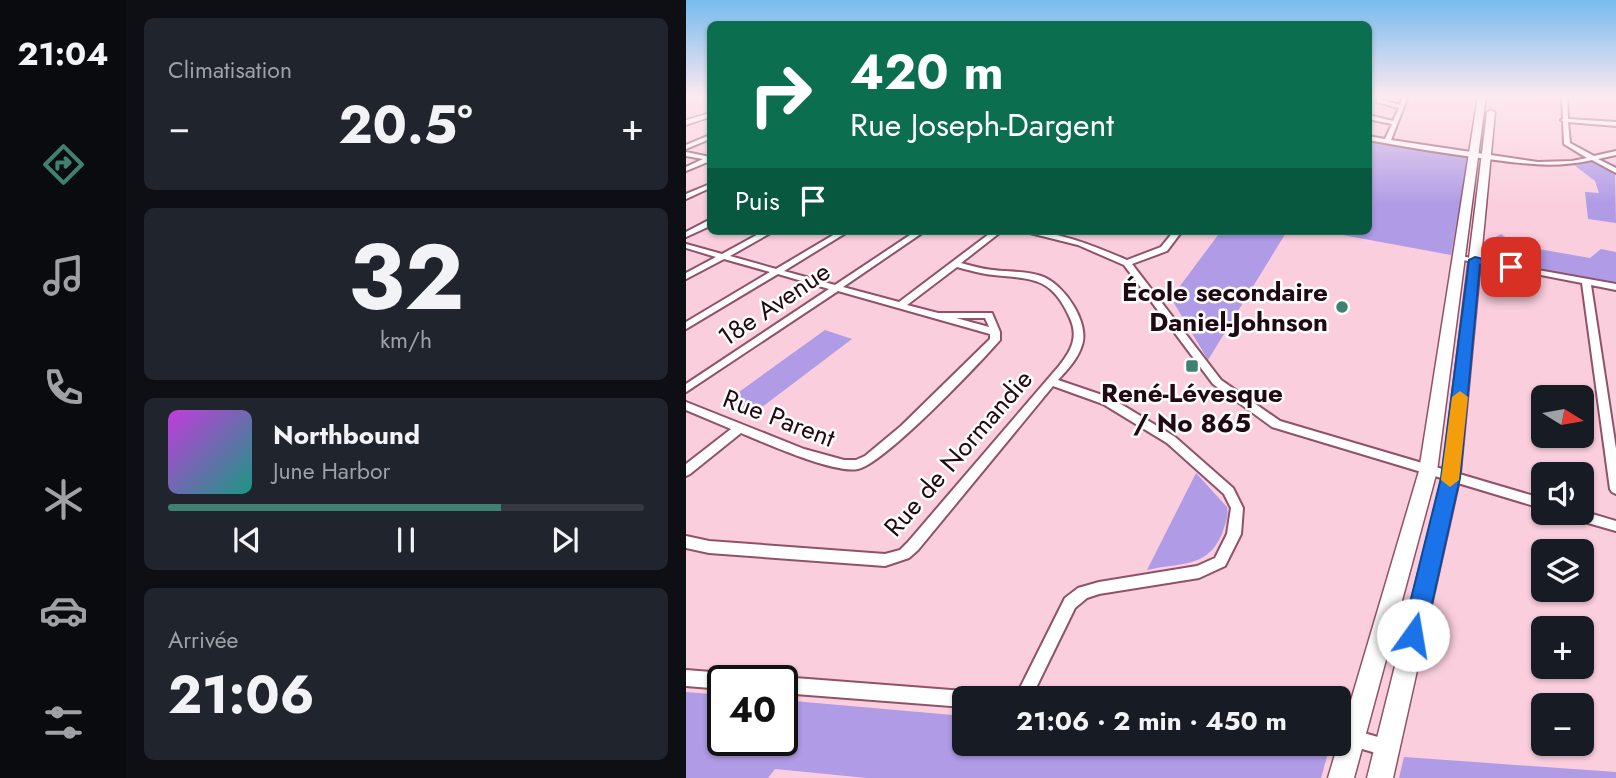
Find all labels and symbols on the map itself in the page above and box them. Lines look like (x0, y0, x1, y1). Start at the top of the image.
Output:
pin (1481, 237, 1541, 297)
street label: 18e Avenue (710, 252, 838, 356)
place label: École secondaire Daniel-Johnson (1122, 273, 1328, 341)
marker: École secondaire Daniel-Johnson (1334, 299, 1350, 315)
marker: René-Lévesque / No 865 (1184, 358, 1200, 374)
street label: Rue de Normandie (875, 361, 1041, 545)
place label: René-Lévesque / No 865 (1101, 374, 1283, 442)
street label: Rue Parent (717, 379, 841, 457)
north arrow (1531, 385, 1594, 448)
position arrow (1376, 598, 1450, 672)
speed limit sign: 40 (707, 665, 798, 756)

